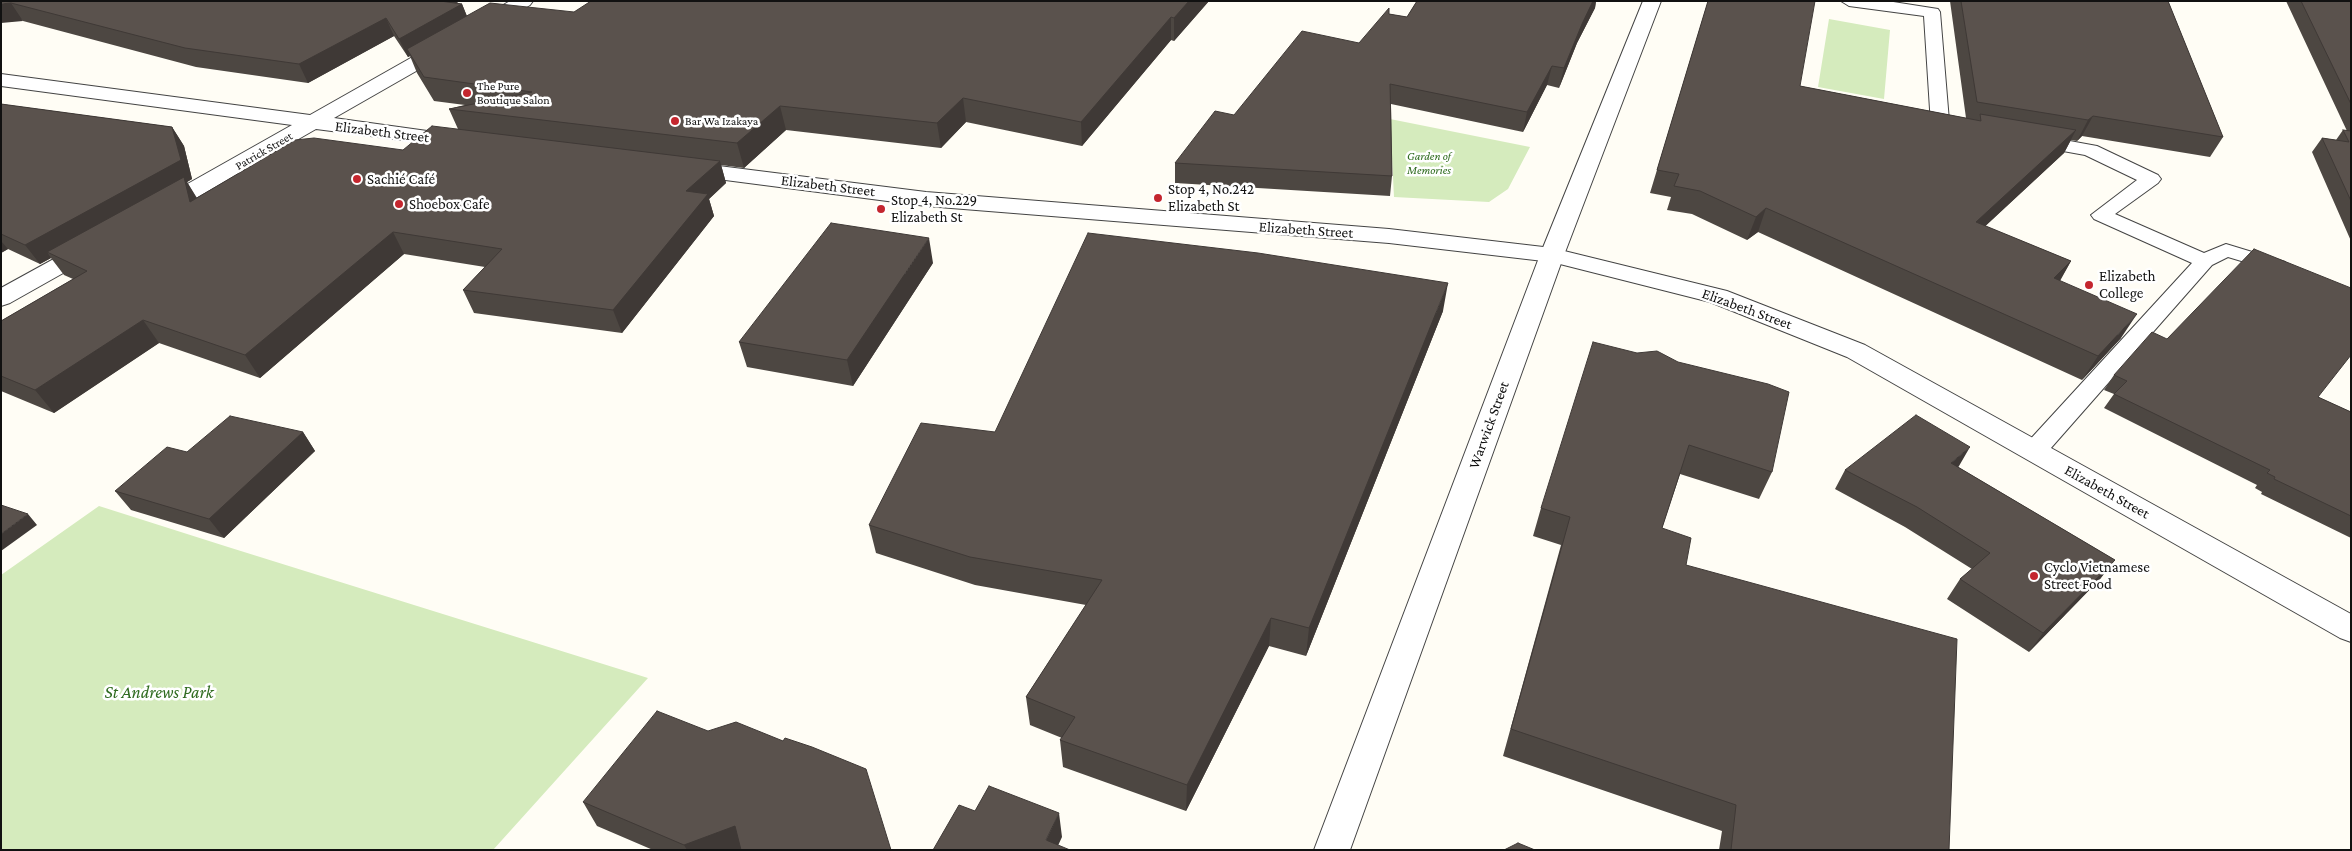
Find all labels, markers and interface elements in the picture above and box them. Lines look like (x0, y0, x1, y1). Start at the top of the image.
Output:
place label: The Pure Boutique Salon (477, 79, 550, 107)
marker: The Pure Boutique Salon (461, 87, 473, 99)
place label: Bar Wa Izakaya (685, 114, 758, 128)
marker: Bar Wa Izakaya (669, 115, 681, 127)
street label: Elizabeth Street (334, 117, 430, 147)
street label: Patrick Street (233, 129, 295, 173)
park label: Garden of Memories (1407, 149, 1451, 177)
place label: Sachié Café (367, 170, 435, 188)
street label: Elizabeth Street (780, 171, 876, 201)
marker: Sachié Café (351, 173, 363, 185)
place label: Stop 4, No.242 Elizabeth St (1168, 180, 1254, 215)
place label: Stop 4, No.229 Elizabeth St (891, 191, 977, 226)
marker: Stop 4, No.242 Elizabeth St (1152, 192, 1164, 204)
place label: Shoebox Cafe (409, 195, 490, 213)
marker: Shoebox Cafe (393, 198, 405, 210)
marker: Stop 4, No.229 Elizabeth St (875, 203, 887, 215)
street label: Elizabeth Street (1258, 218, 1354, 242)
place label: Elizabeth College (2099, 267, 2156, 302)
marker: Elizabeth College (2083, 279, 2095, 291)
street label: Elizabeth Street (1699, 284, 1795, 334)
street label: Warwick Street (1465, 379, 1513, 471)
street label: Elizabeth Street (2061, 461, 2153, 523)
place label: Cyclo Vietnamese Street Food (2044, 558, 2150, 593)
marker: Cyclo Vietnamese Street Food (2028, 570, 2040, 582)
park label: St Andrews Park (104, 681, 214, 703)

